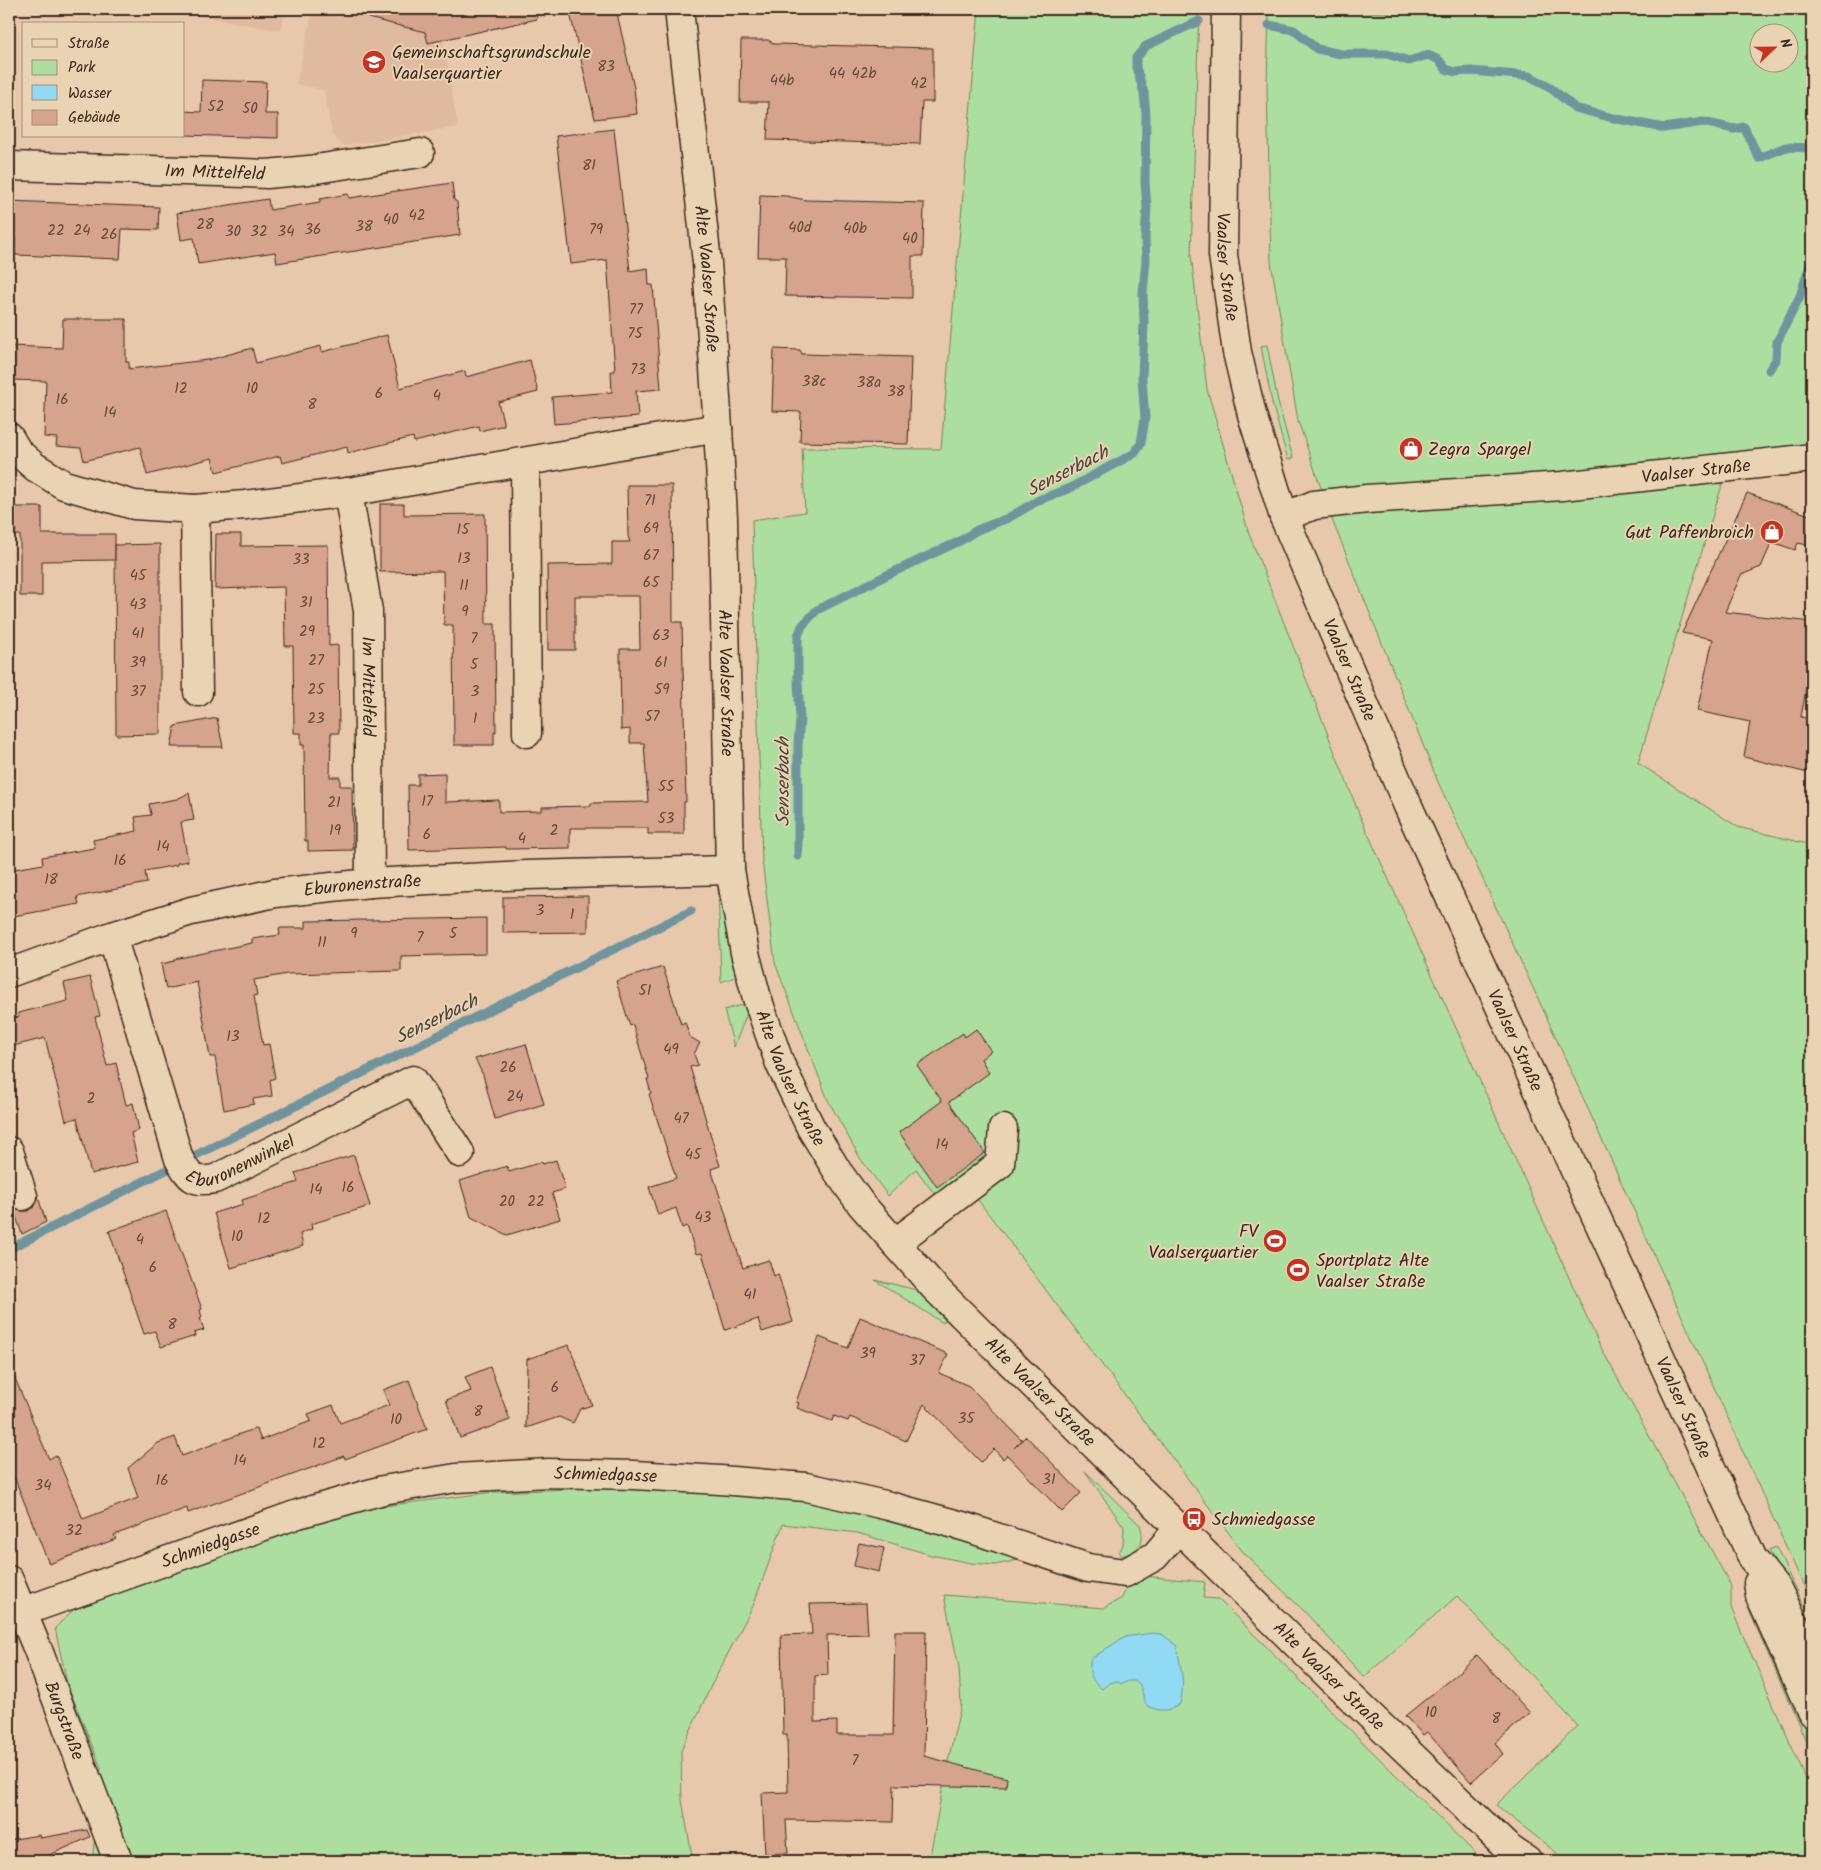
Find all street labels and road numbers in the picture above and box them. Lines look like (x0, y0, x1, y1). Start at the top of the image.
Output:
street label: Im Mittelfeld (164, 157, 267, 190)
street label: Alte Vaalser Straße (685, 204, 726, 353)
street label: Vaalser Straße (1207, 212, 1245, 323)
street label: Vaalser Straße (1640, 452, 1752, 493)
street label: Alte Vaalser Straße (709, 609, 741, 757)
street label: Vaalser Straße (1313, 614, 1383, 726)
street label: Im Mittelfeld (352, 636, 382, 738)
street label: Eburonenstraße (302, 867, 422, 906)
street label: Vaalser Straße (1478, 985, 1550, 1097)
street label: Alte Vaalser Straße (746, 1006, 832, 1153)
street label: Eburonenwinkel (178, 1128, 301, 1197)
street label: Alte Vaalser Straße (977, 1331, 1102, 1455)
street label: Vaalser Straße (1646, 1353, 1718, 1464)
street label: Schmiedgasse (554, 1460, 658, 1492)
street label: Schmiedgasse (157, 1516, 265, 1577)
street label: Alte Vaalser Straße (1265, 1615, 1391, 1739)
street label: Burgstraße (35, 1677, 91, 1765)

